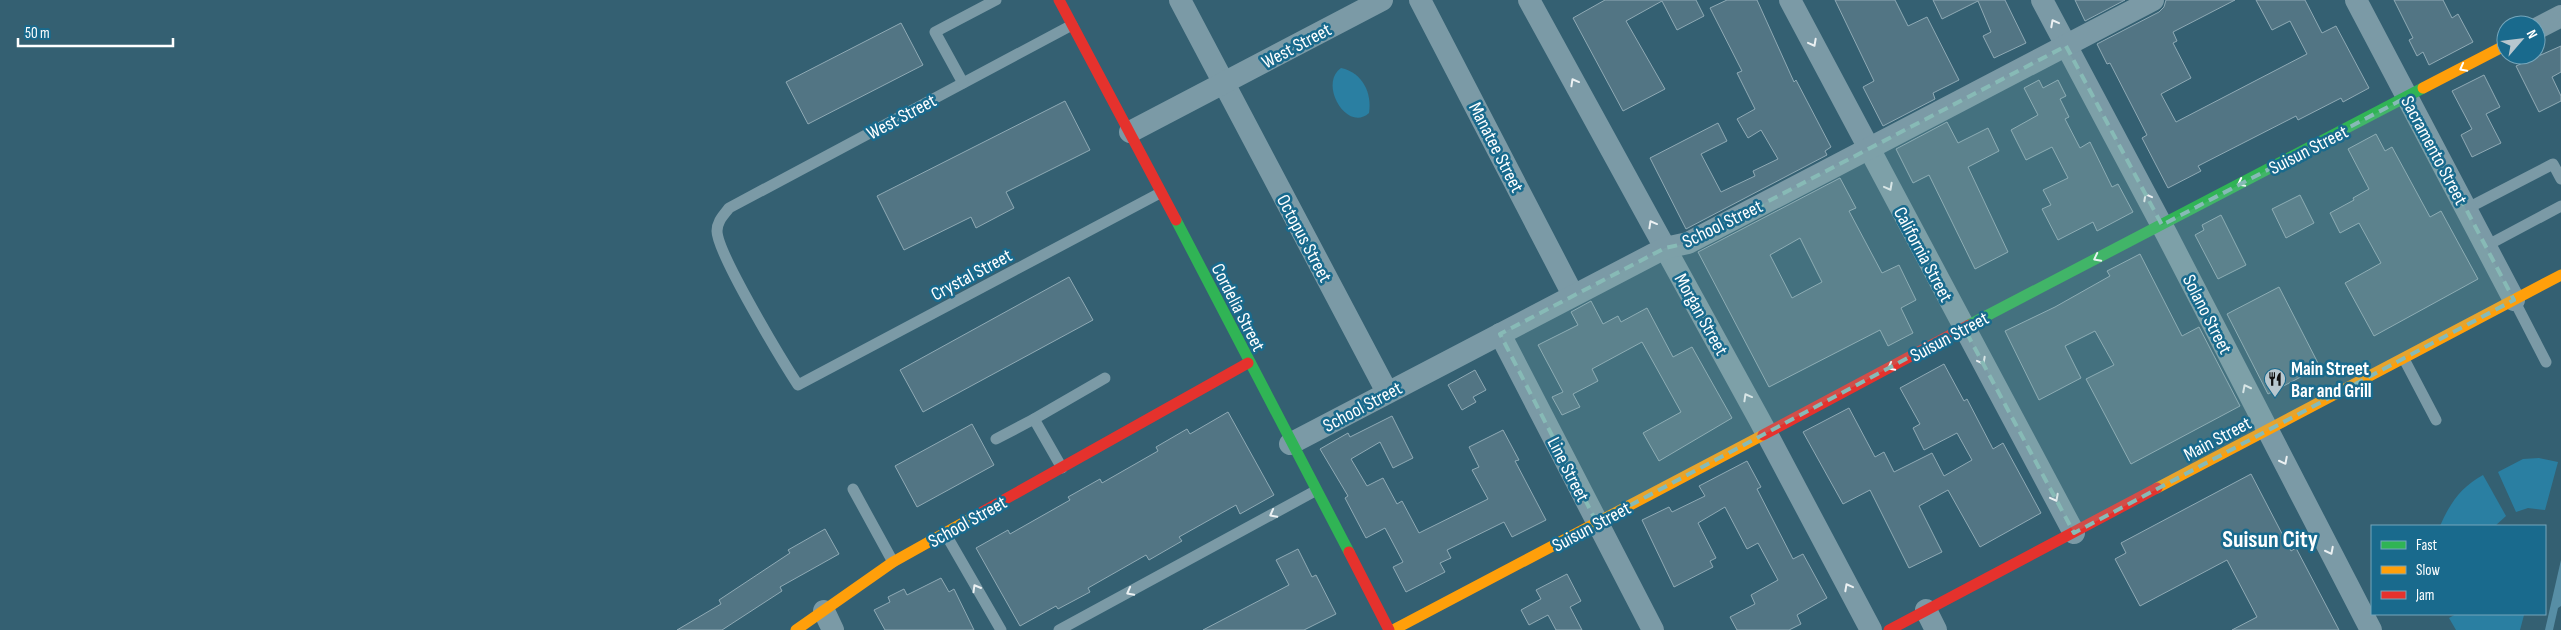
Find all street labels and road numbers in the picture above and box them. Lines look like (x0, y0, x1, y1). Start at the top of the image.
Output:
street label: West Street (1258, 18, 1336, 74)
street label: West Street (863, 89, 941, 145)
street label: Sacramento Street (2395, 92, 2472, 209)
street label: Manatee Street (1463, 99, 1528, 197)
street label: Suisun Street (2265, 121, 2352, 180)
street label: Octopus Street (1271, 191, 1336, 287)
street label: School Street (1679, 195, 1767, 254)
street label: California Street (1888, 203, 1957, 306)
street label: Crystal Street (927, 244, 1016, 306)
street label: Cordelia Street (1206, 260, 1270, 356)
street label: Morgan Street (1669, 270, 1733, 360)
street label: Solano Street (2177, 271, 2237, 358)
street label: Suisun Street (1907, 307, 1993, 368)
street label: School Street (1319, 377, 1406, 438)
street label: Main Street (2180, 412, 2256, 467)
street label: Line Street (1542, 434, 1594, 506)
street label: School Street (924, 491, 1011, 553)
street label: Suisun Street (1549, 497, 1635, 558)

